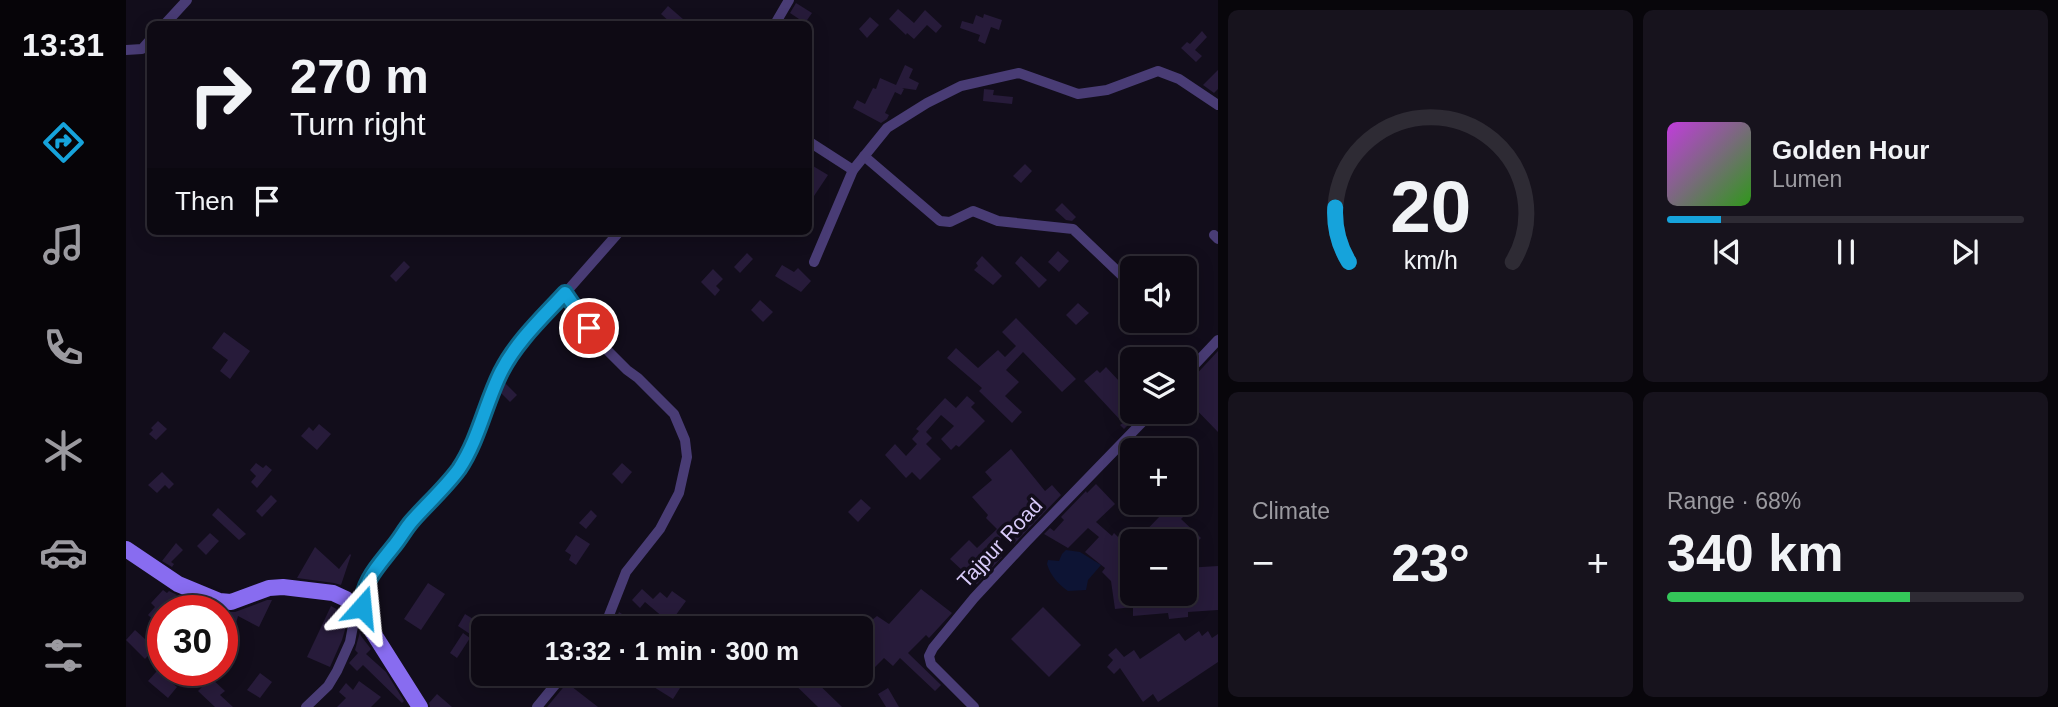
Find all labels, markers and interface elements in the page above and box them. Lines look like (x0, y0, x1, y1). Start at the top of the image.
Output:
text: 13:31 (22, 27, 104, 63)
icon: right (175, 49, 266, 140)
text: 270 m (290, 49, 429, 103)
text: Turn right (290, 106, 426, 142)
icon: directions (39, 118, 88, 167)
text: Golden Hour (1772, 135, 1929, 165)
text: Lumen (1772, 166, 1842, 192)
text: 20 (1390, 167, 1471, 248)
icon: arrive (248, 182, 286, 220)
text: Then (175, 186, 234, 216)
icon: music (39, 220, 88, 269)
icon: previous (1708, 233, 1746, 271)
icon: pause (1827, 233, 1865, 271)
icon: next (1946, 233, 1984, 271)
text: km/h (1403, 246, 1458, 274)
map controls (1120, 256, 1197, 606)
button: sound (1120, 256, 1197, 333)
pin (559, 298, 619, 358)
icon: arrive (570, 309, 608, 347)
icon: phone (39, 323, 88, 372)
button: layers (1120, 347, 1197, 424)
icon: climate (39, 426, 88, 475)
button: + (1120, 438, 1197, 515)
text: Range · 68% (1667, 488, 1801, 514)
street label: Tajpur Road (953, 493, 1047, 592)
text: Climate (1252, 498, 1330, 524)
text: 340 km (1667, 524, 1843, 582)
icon: car (39, 528, 88, 577)
button: − (1120, 529, 1197, 606)
text: 23° (1391, 534, 1470, 592)
text: − (1252, 542, 1274, 584)
text: + (1587, 542, 1609, 584)
position arrow (325, 570, 399, 644)
speed limit sign: 30 (147, 595, 238, 686)
icon: filters (39, 631, 88, 680)
text: 13:32 · 1 min · 300 m (545, 636, 799, 666)

